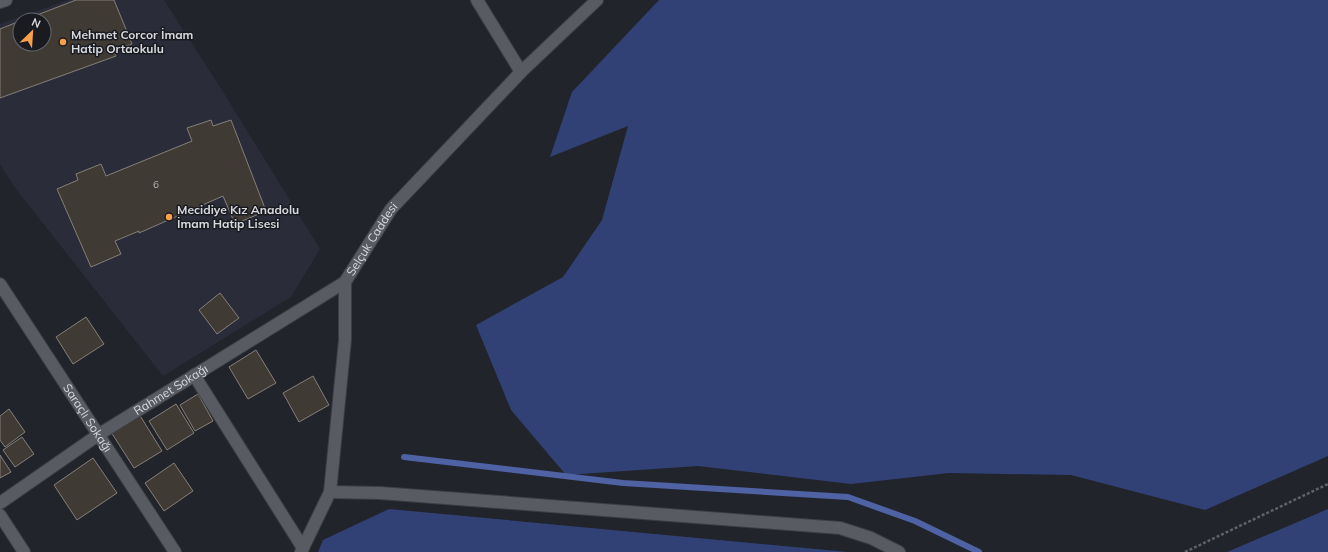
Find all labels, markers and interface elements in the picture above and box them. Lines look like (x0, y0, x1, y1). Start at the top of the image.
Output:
north arrow (12, 12, 52, 52)
text: N (30, 15, 43, 31)
place label: Mehmet Corcor İmam Hatip Ortaokulu (71, 27, 194, 56)
marker: Mehmet Corcor İmam Hatip Ortaokulu (58, 37, 68, 47)
house number: 6 (153, 178, 159, 191)
street label: Selçuk Caddesi (343, 199, 401, 278)
place label: Mecidiye Kız Anadolu İmam Hatip Lisesi (177, 202, 299, 231)
marker: Mecidiye Kız Anadolu İmam Hatip Lisesi (164, 212, 174, 222)
street label: Rahmet Sokağı (131, 361, 211, 418)
street label: Saraçlı Sokağı (60, 381, 116, 455)

